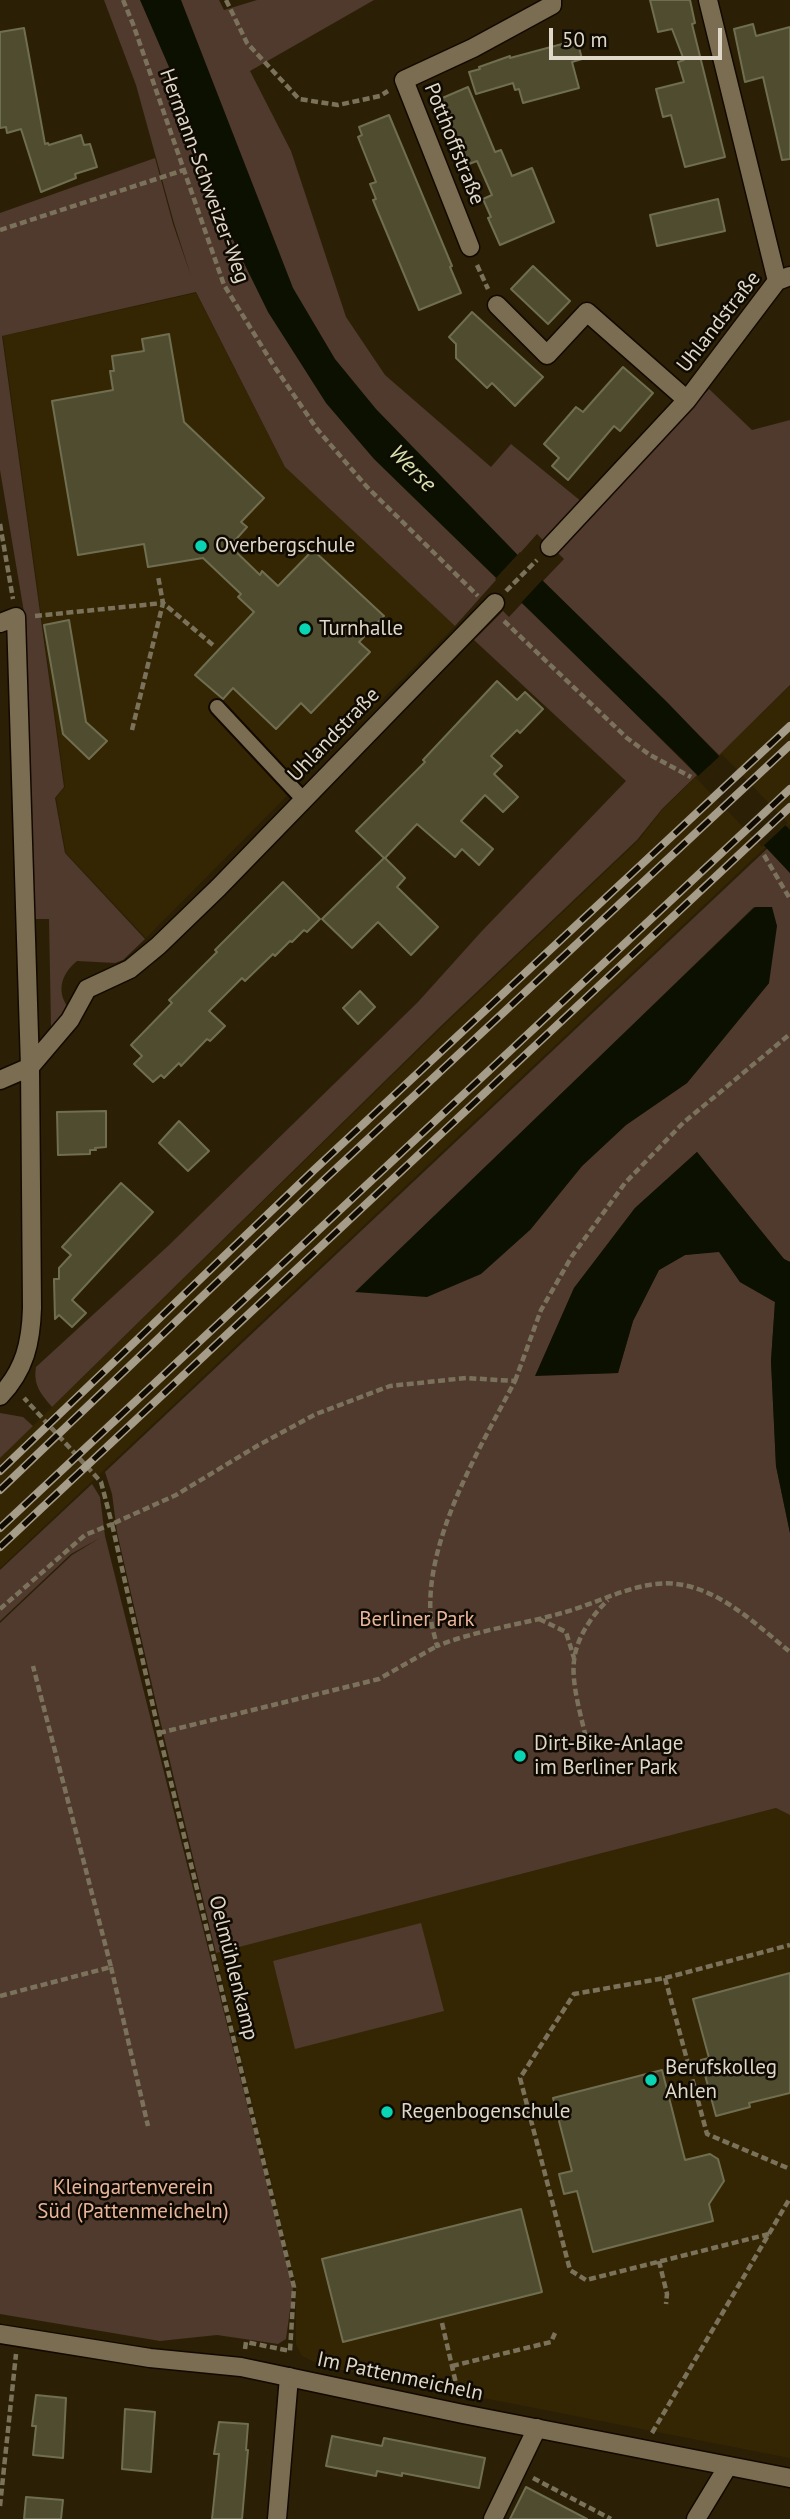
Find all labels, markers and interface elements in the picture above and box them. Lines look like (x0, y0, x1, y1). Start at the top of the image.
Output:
scale bar (552, 14, 725, 58)
text: 50 m (562, 26, 608, 53)
street label: Hermann-Schweizer-Weg (153, 65, 255, 287)
street label: Potthoffstraße (418, 79, 490, 209)
street label: Uhlandstraße (672, 267, 766, 377)
water label: Werse (383, 440, 441, 498)
place label: Overbergschule (215, 533, 355, 559)
marker: Overbergschule (193, 538, 209, 554)
place label: Turnhalle (319, 616, 403, 642)
marker: Turnhalle (297, 621, 313, 637)
street label: Uhlandstraße (283, 683, 385, 787)
park label: Berliner Park (359, 1607, 475, 1633)
place label: Dirt-Bike-Anlage im Berliner Park (534, 1731, 683, 1781)
marker: Dirt-Bike-Anlage im Berliner Park (512, 1748, 528, 1764)
street label: Oelmühlenkamp (203, 1893, 263, 2043)
place label: Berufskolleg Ahlen (665, 2055, 777, 2105)
marker: Berufskolleg Ahlen (643, 2072, 659, 2088)
place label: Regenbogenschule (401, 2099, 570, 2125)
marker: Regenbogenschule (379, 2104, 395, 2120)
park label: Kleingartenverein Süd (Pattenmeicheln) (37, 2175, 229, 2225)
street label: Im Pattenmeicheln (315, 2347, 485, 2407)

